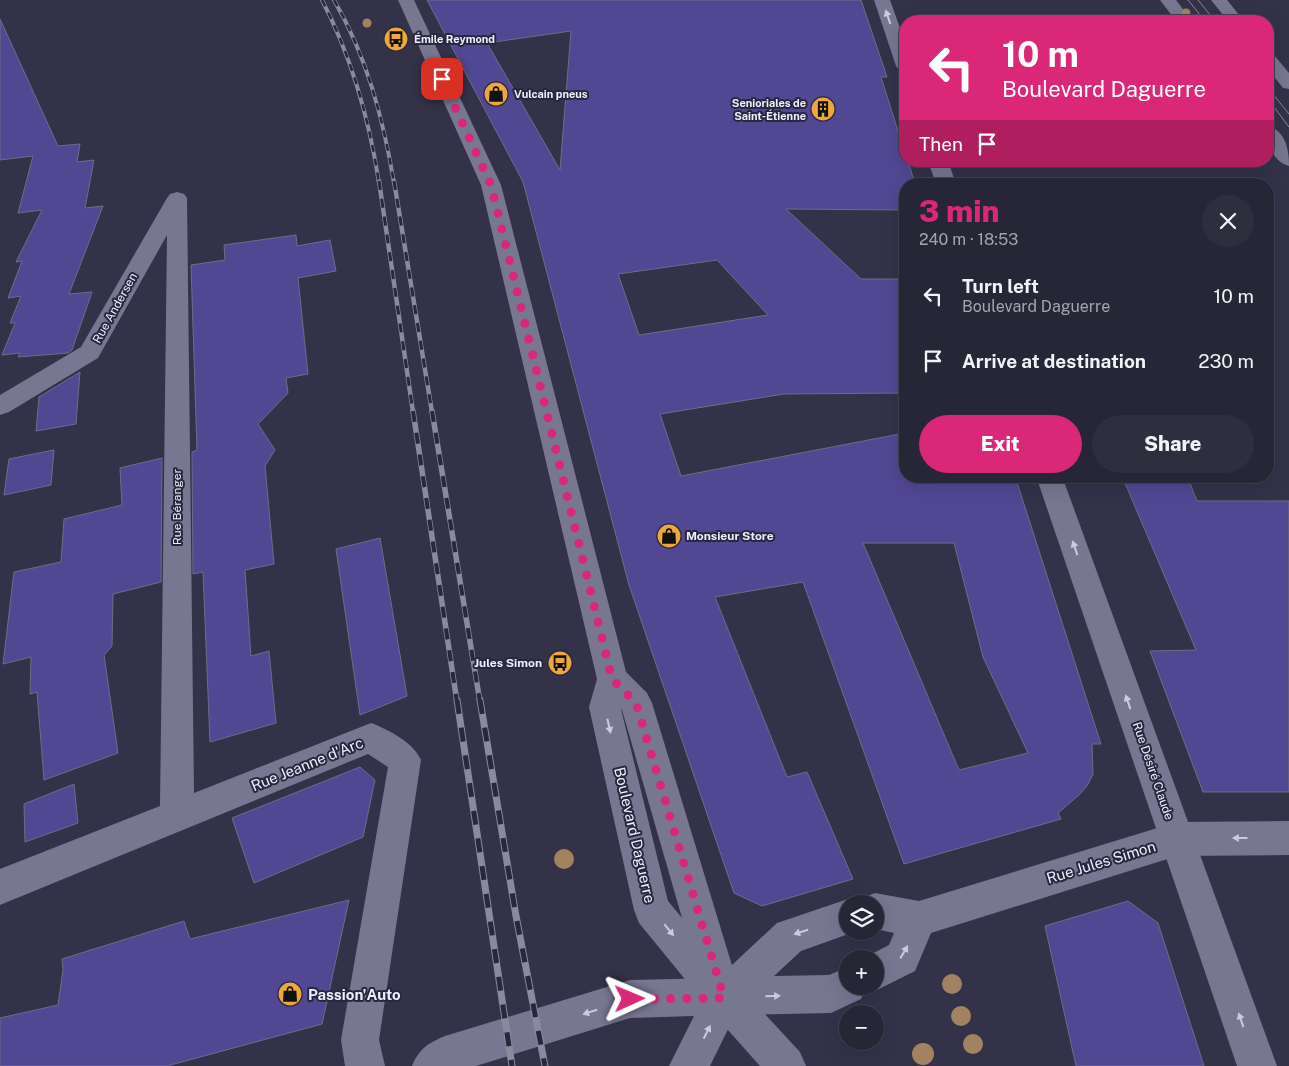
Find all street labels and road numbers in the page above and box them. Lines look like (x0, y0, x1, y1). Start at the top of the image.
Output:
street label: Rue Andersen (90, 270, 140, 346)
street label: Rue Béranger (170, 469, 184, 545)
street label: Rue Désiré Claude (1130, 720, 1176, 822)
street label: Rue Jeanne d'Arc (248, 734, 366, 794)
street label: Boulevard Daguerre (611, 765, 659, 905)
street label: Rue Jules Simon (1044, 837, 1158, 887)

